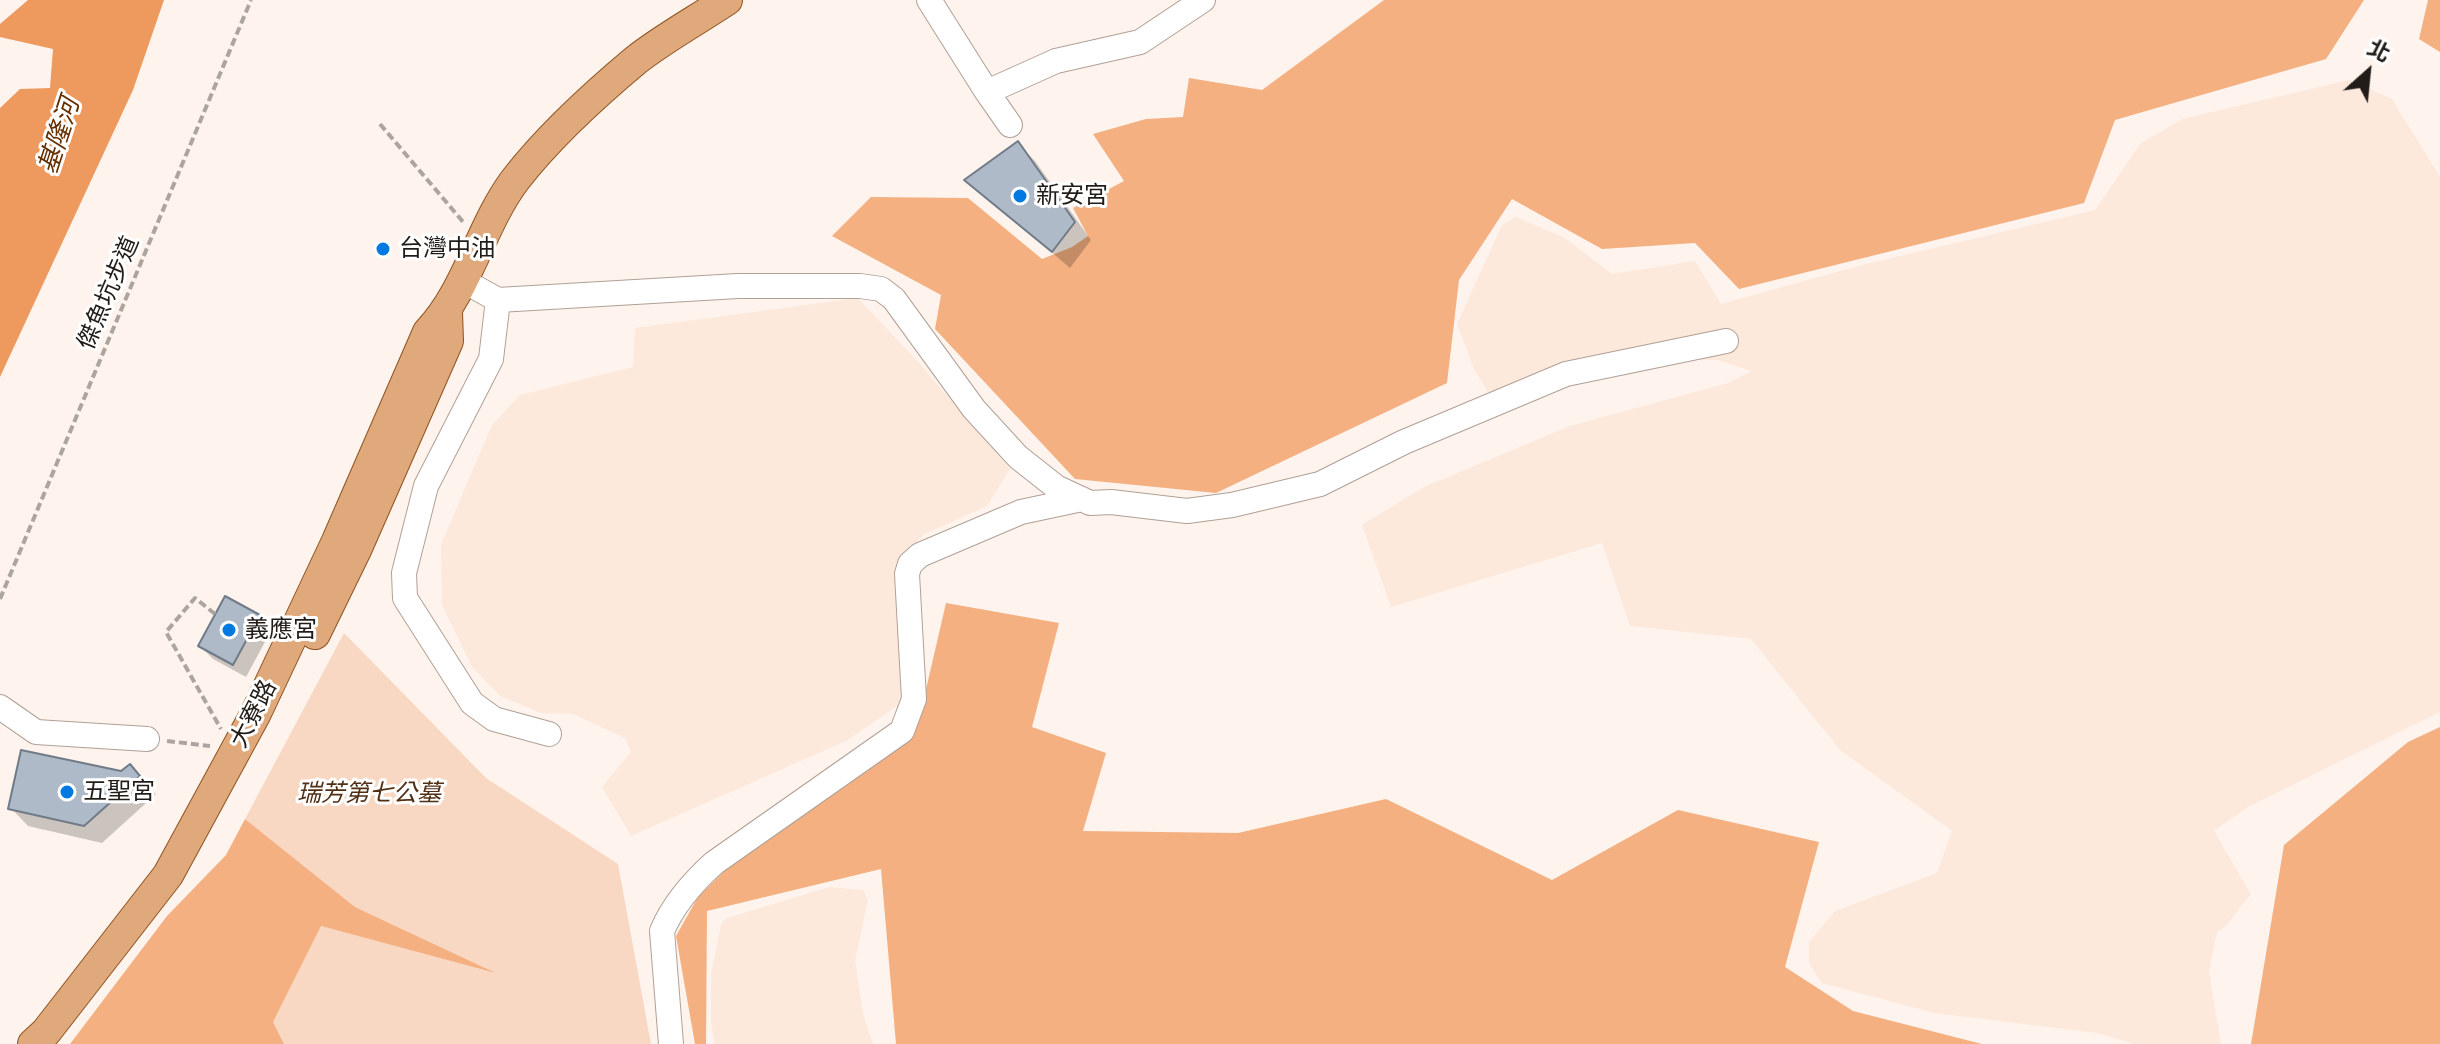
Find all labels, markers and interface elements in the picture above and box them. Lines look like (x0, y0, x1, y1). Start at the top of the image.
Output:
north arrow (2328, 32, 2408, 112)
text: 北 (2363, 32, 2396, 68)
water label: 基隆河 (33, 94, 87, 178)
place label: 新安宮 (1036, 182, 1108, 210)
marker: 新安宮 (1011, 187, 1029, 205)
street label: 傑魚坑步道 (72, 232, 146, 354)
place label: 台灣中油 (399, 235, 495, 263)
marker: 台灣中油 (374, 240, 392, 258)
place label: 義應宮 (245, 616, 317, 644)
marker: 義應宮 (220, 621, 238, 639)
street label: 大寮路 (225, 675, 283, 753)
place label: 五聖宮 (83, 778, 155, 806)
park label: 瑞芳第七公墓 (297, 780, 441, 808)
marker: 五聖宮 (58, 783, 76, 801)

